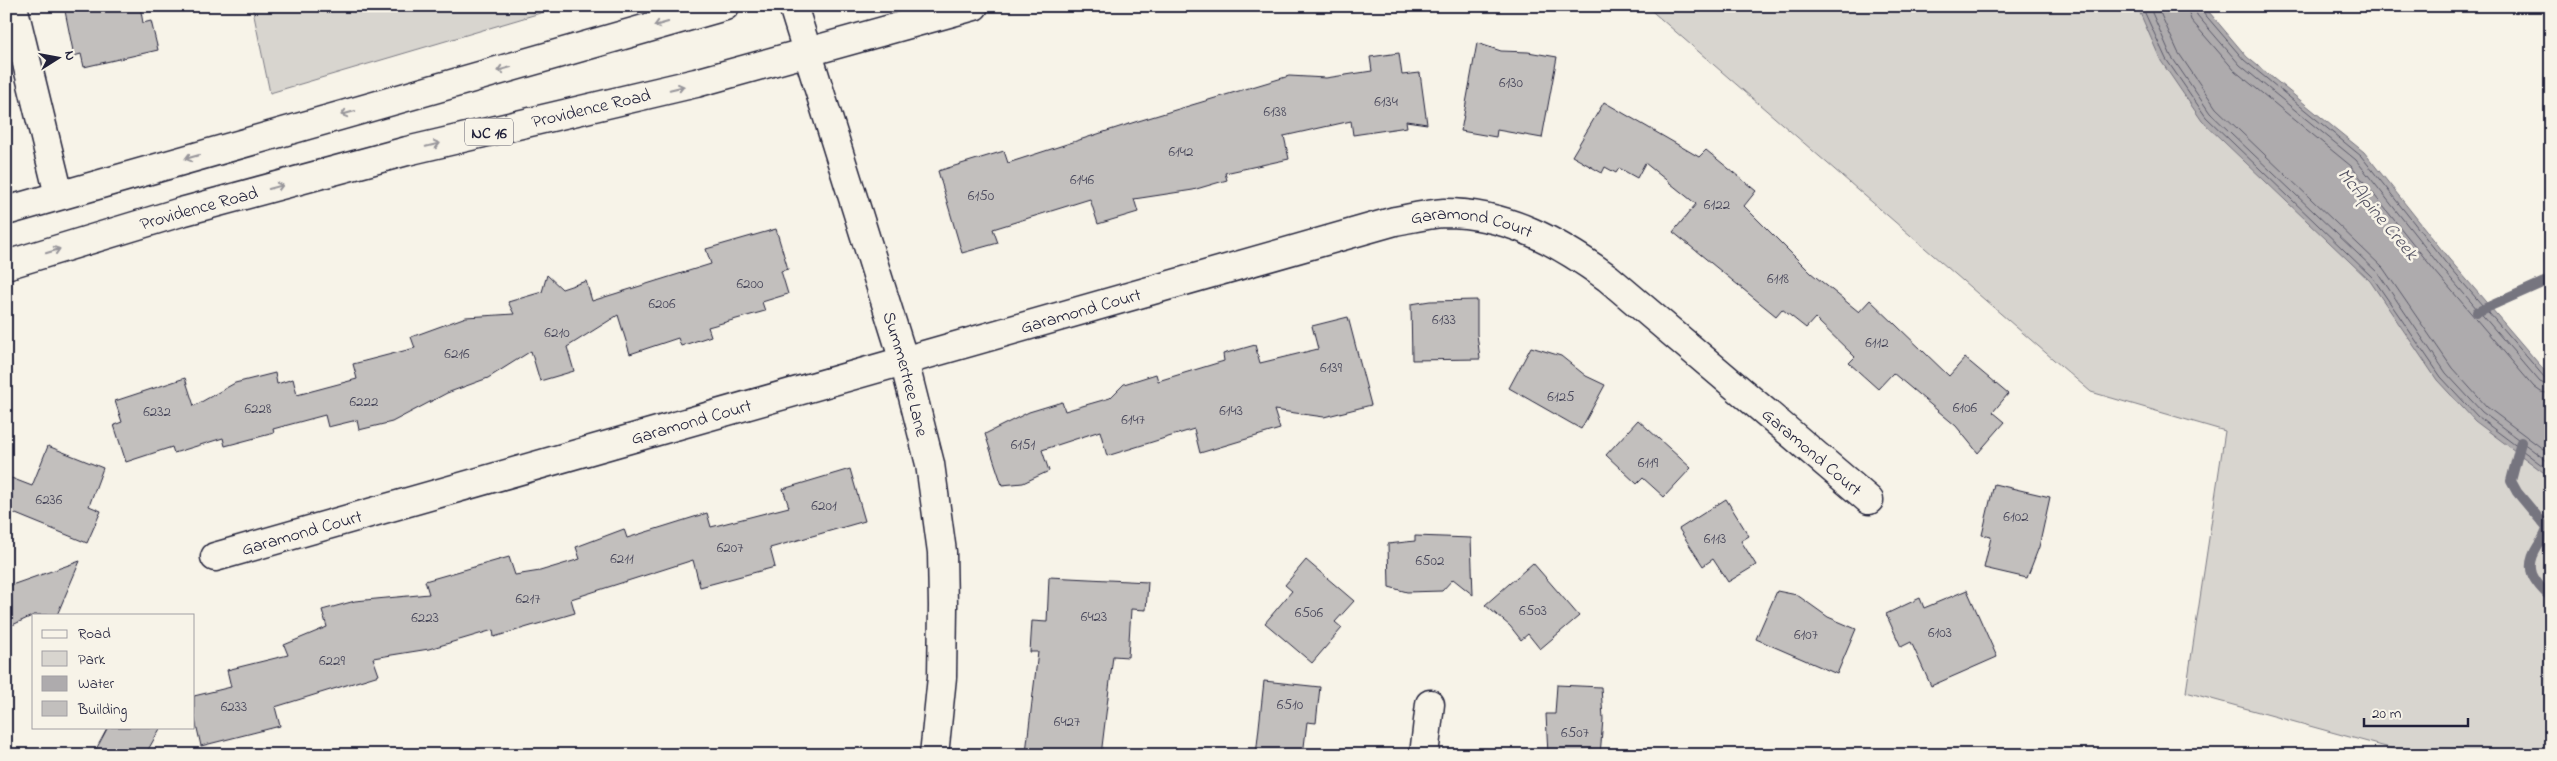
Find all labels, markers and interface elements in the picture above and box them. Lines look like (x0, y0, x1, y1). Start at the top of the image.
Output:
one-way arrow (653, 20, 669, 30)
north arrow (32, 32, 82, 82)
text: N (58, 49, 80, 62)
one-way arrow (497, 64, 513, 74)
house number: 6130 (1499, 72, 1524, 94)
street label: Providence Road (529, 83, 654, 136)
one-way arrow (668, 83, 684, 92)
house number: 6134 (1374, 91, 1398, 113)
house number: 6138 (1263, 101, 1287, 123)
one-way arrow (341, 109, 357, 118)
road number: NC 16 (465, 118, 513, 146)
one-way arrow (425, 140, 441, 149)
house number: 6142 (1168, 141, 1194, 163)
one-way arrow (184, 153, 200, 162)
water label: McAlpine Creek (2330, 163, 2424, 267)
house number: 6146 (1070, 169, 1094, 191)
street label: Providence Road (137, 181, 261, 239)
one-way arrow (268, 181, 284, 191)
house number: 6150 (968, 185, 995, 207)
house number: 6122 (1704, 194, 1731, 216)
street label: Garamond Court (1409, 202, 1536, 246)
one-way arrow (45, 246, 61, 256)
house number: 6118 (1767, 268, 1789, 290)
house number: 6200 (736, 273, 764, 295)
street label: Garamond Court (1018, 283, 1145, 342)
house number: 6206 (648, 293, 676, 315)
street label: Summertree Lane (874, 309, 934, 441)
house number: 6133 (1432, 309, 1456, 331)
house number: 6210 (544, 322, 570, 344)
house number: 6112 (1865, 332, 1889, 354)
house number: 6216 (444, 343, 470, 365)
house number: 6139 (1320, 357, 1343, 379)
house number: 6125 (1547, 386, 1575, 408)
house number: 6222 (350, 391, 379, 413)
street label: Garamond Court (628, 394, 755, 453)
house number: 6106 (1953, 397, 1978, 419)
house number: 6228 (244, 398, 272, 420)
house number: 6143 (1219, 400, 1243, 422)
house number: 6232 (143, 401, 171, 423)
street label: Garamond Court (1755, 403, 1867, 503)
house number: 6147 (1121, 409, 1145, 431)
house number: 6151 (1011, 434, 1036, 456)
house number: 6119 (1638, 452, 1659, 474)
house number: 6236 (36, 489, 63, 511)
house number: 6201 (811, 495, 837, 517)
street label: Garamond Court (239, 505, 365, 564)
house number: 6102 (2003, 506, 2029, 528)
house number: 6113 (1704, 528, 1726, 550)
house number: 6207 (717, 537, 743, 559)
house number: 6211 (610, 548, 634, 570)
house number: 6502 (1415, 550, 1445, 572)
house number: 6217 (515, 588, 541, 610)
house number: 6503 (1519, 600, 1547, 622)
house number: 6506 (1295, 602, 1324, 624)
house number: 6423 (1081, 606, 1107, 628)
house number: 6223 (411, 607, 439, 629)
legend (32, 614, 195, 728)
house number: 6103 (1928, 622, 1952, 644)
text: Road (78, 623, 111, 645)
house number: 6107 (1794, 624, 1818, 646)
text: Park (78, 649, 106, 671)
house number: 6229 (319, 650, 345, 672)
text: Water (78, 673, 114, 695)
house number: 6510 (1277, 694, 1304, 716)
house number: 6233 (221, 696, 247, 718)
scale bar (2364, 696, 2468, 728)
text: Building (77, 699, 127, 722)
text: 20 m (2372, 703, 2402, 725)
house number: 6427 (1054, 711, 1080, 733)
house number: 6507 (1561, 722, 1589, 744)

